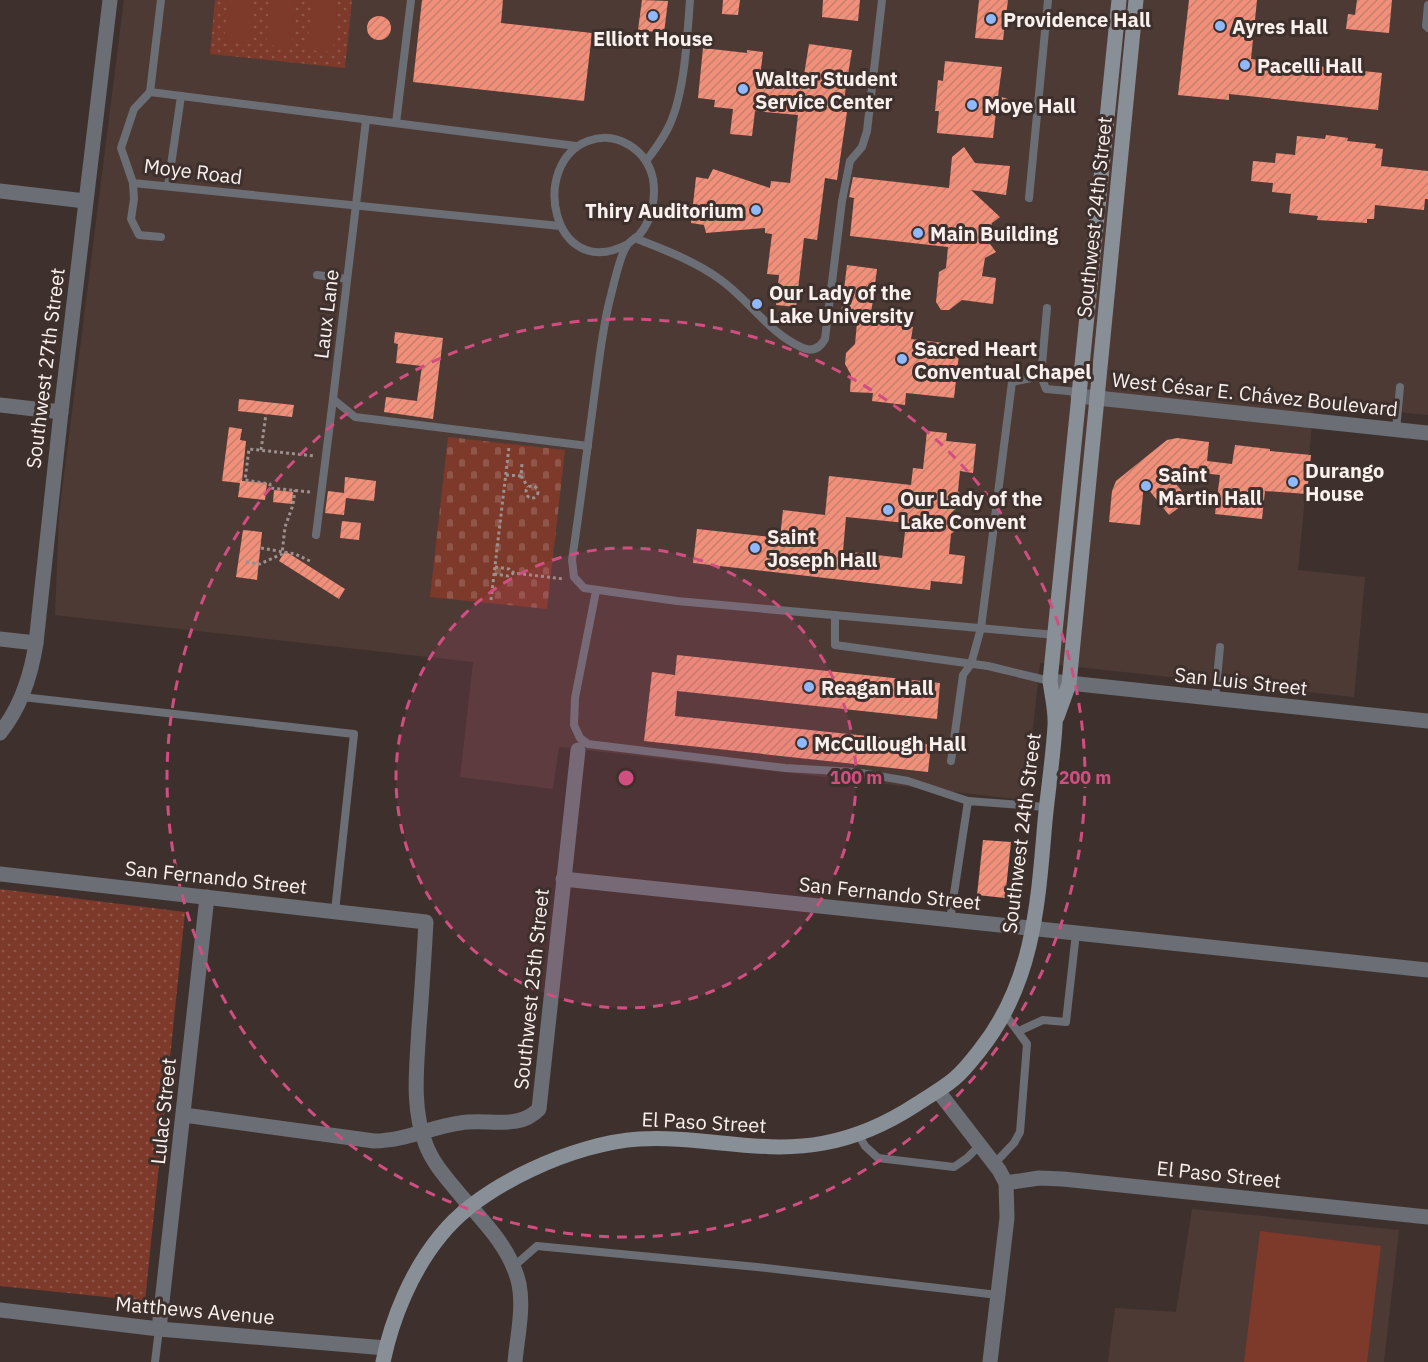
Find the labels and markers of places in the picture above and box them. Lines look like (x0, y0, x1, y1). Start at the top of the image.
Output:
place label: Providence Hall (1003, 6, 1151, 33)
marker: Elliott House (646, 9, 660, 23)
marker: Providence Hall (984, 12, 998, 26)
place label: Ayres Hall (1232, 13, 1328, 40)
marker: Ayres Hall (1213, 19, 1227, 33)
place label: Elliott House (593, 25, 713, 52)
place label: Pacelli Hall (1257, 52, 1363, 79)
marker: Pacelli Hall (1238, 58, 1252, 72)
place label: Walter Student Service Center (755, 65, 898, 115)
marker: Walter Student Service Center (736, 82, 750, 96)
place label: Moye Hall (984, 92, 1076, 119)
marker: Moye Hall (965, 98, 979, 112)
place label: Thiry Auditorium (585, 197, 744, 224)
marker: Thiry Auditorium (749, 203, 763, 217)
place label: Main Building (930, 220, 1059, 247)
marker: Main Building (911, 226, 925, 240)
place label: Our Lady of the Lake University (769, 279, 914, 329)
marker: Our Lady of the Lake University (750, 297, 764, 311)
place label: Sacred Heart Conventual Chapel (914, 335, 1091, 385)
marker: Sacred Heart Conventual Chapel (895, 352, 909, 366)
place label: Durango House (1305, 457, 1384, 507)
place label: Saint Martin Hall (1158, 461, 1262, 511)
marker: Durango House (1286, 475, 1300, 489)
marker: Saint Martin Hall (1139, 479, 1153, 493)
place label: Our Lady of the Lake Convent (900, 485, 1043, 535)
marker: Our Lady of the Lake Convent (881, 503, 895, 517)
place label: Saint Joseph Hall (767, 523, 877, 573)
marker: Saint Joseph Hall (748, 541, 762, 555)
place label: Reagan Hall (821, 674, 934, 701)
marker: Reagan Hall (802, 680, 816, 694)
place label: McCullough Hall (814, 730, 966, 757)
marker: McCullough Hall (795, 736, 809, 750)
centre of rings (616, 768, 636, 788)

